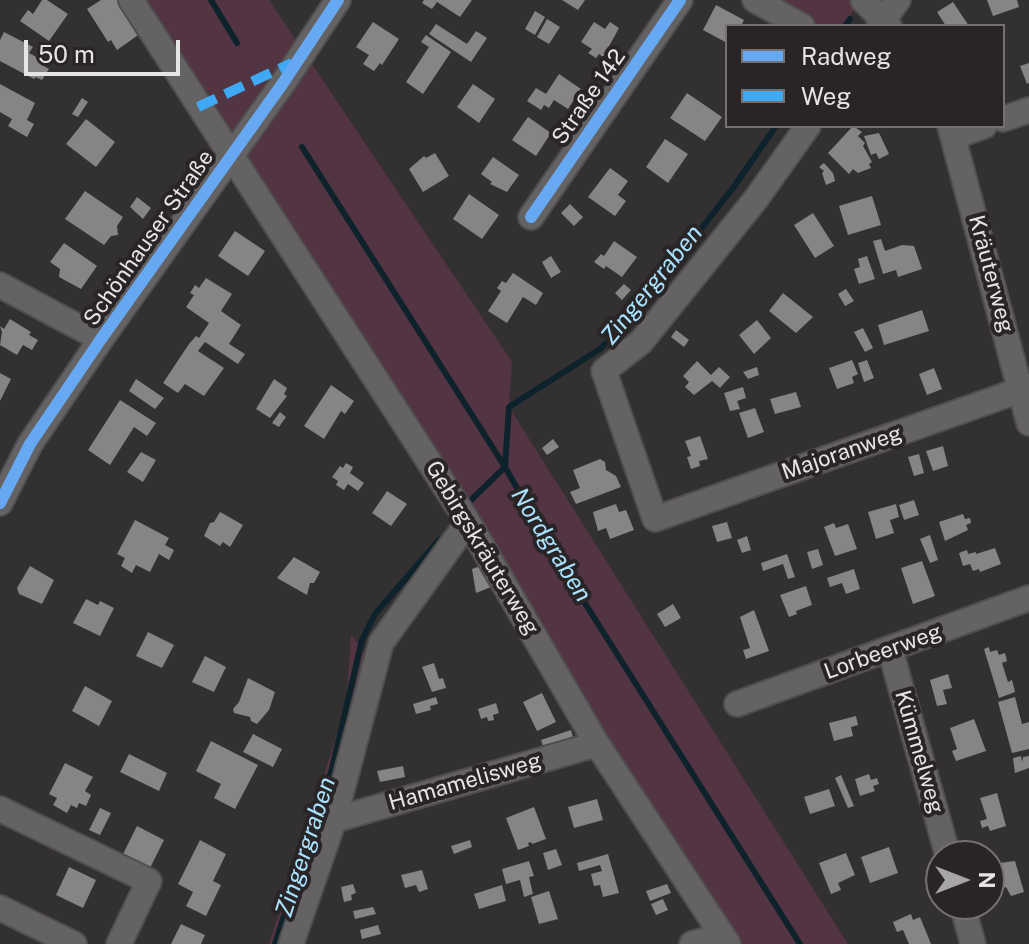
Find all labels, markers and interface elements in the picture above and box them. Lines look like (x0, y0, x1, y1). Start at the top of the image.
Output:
scale bar (28, 24, 184, 74)
legend (725, 24, 1005, 128)
text: 50 m (38, 40, 95, 68)
text: Radweg (801, 42, 892, 70)
street label: Straße 142 (547, 44, 631, 150)
text: Weg (801, 82, 851, 110)
street label: Schönhauser Straße (78, 145, 220, 331)
street label: Kräuterweg (963, 212, 1019, 336)
water label: Zingergraben (595, 219, 709, 351)
street label: Majoranweg (778, 420, 906, 486)
street label: Gebirgskräuterweg (420, 456, 544, 640)
water label: Nordgraben (505, 483, 597, 607)
street label: Lorbeerweg (821, 619, 945, 685)
street label: Kümmelweg (889, 687, 949, 817)
street label: Hamamelisweg (386, 748, 544, 816)
water label: Zingergraben (270, 773, 342, 921)
north arrow (925, 840, 1005, 920)
text: N (974, 871, 1000, 889)

